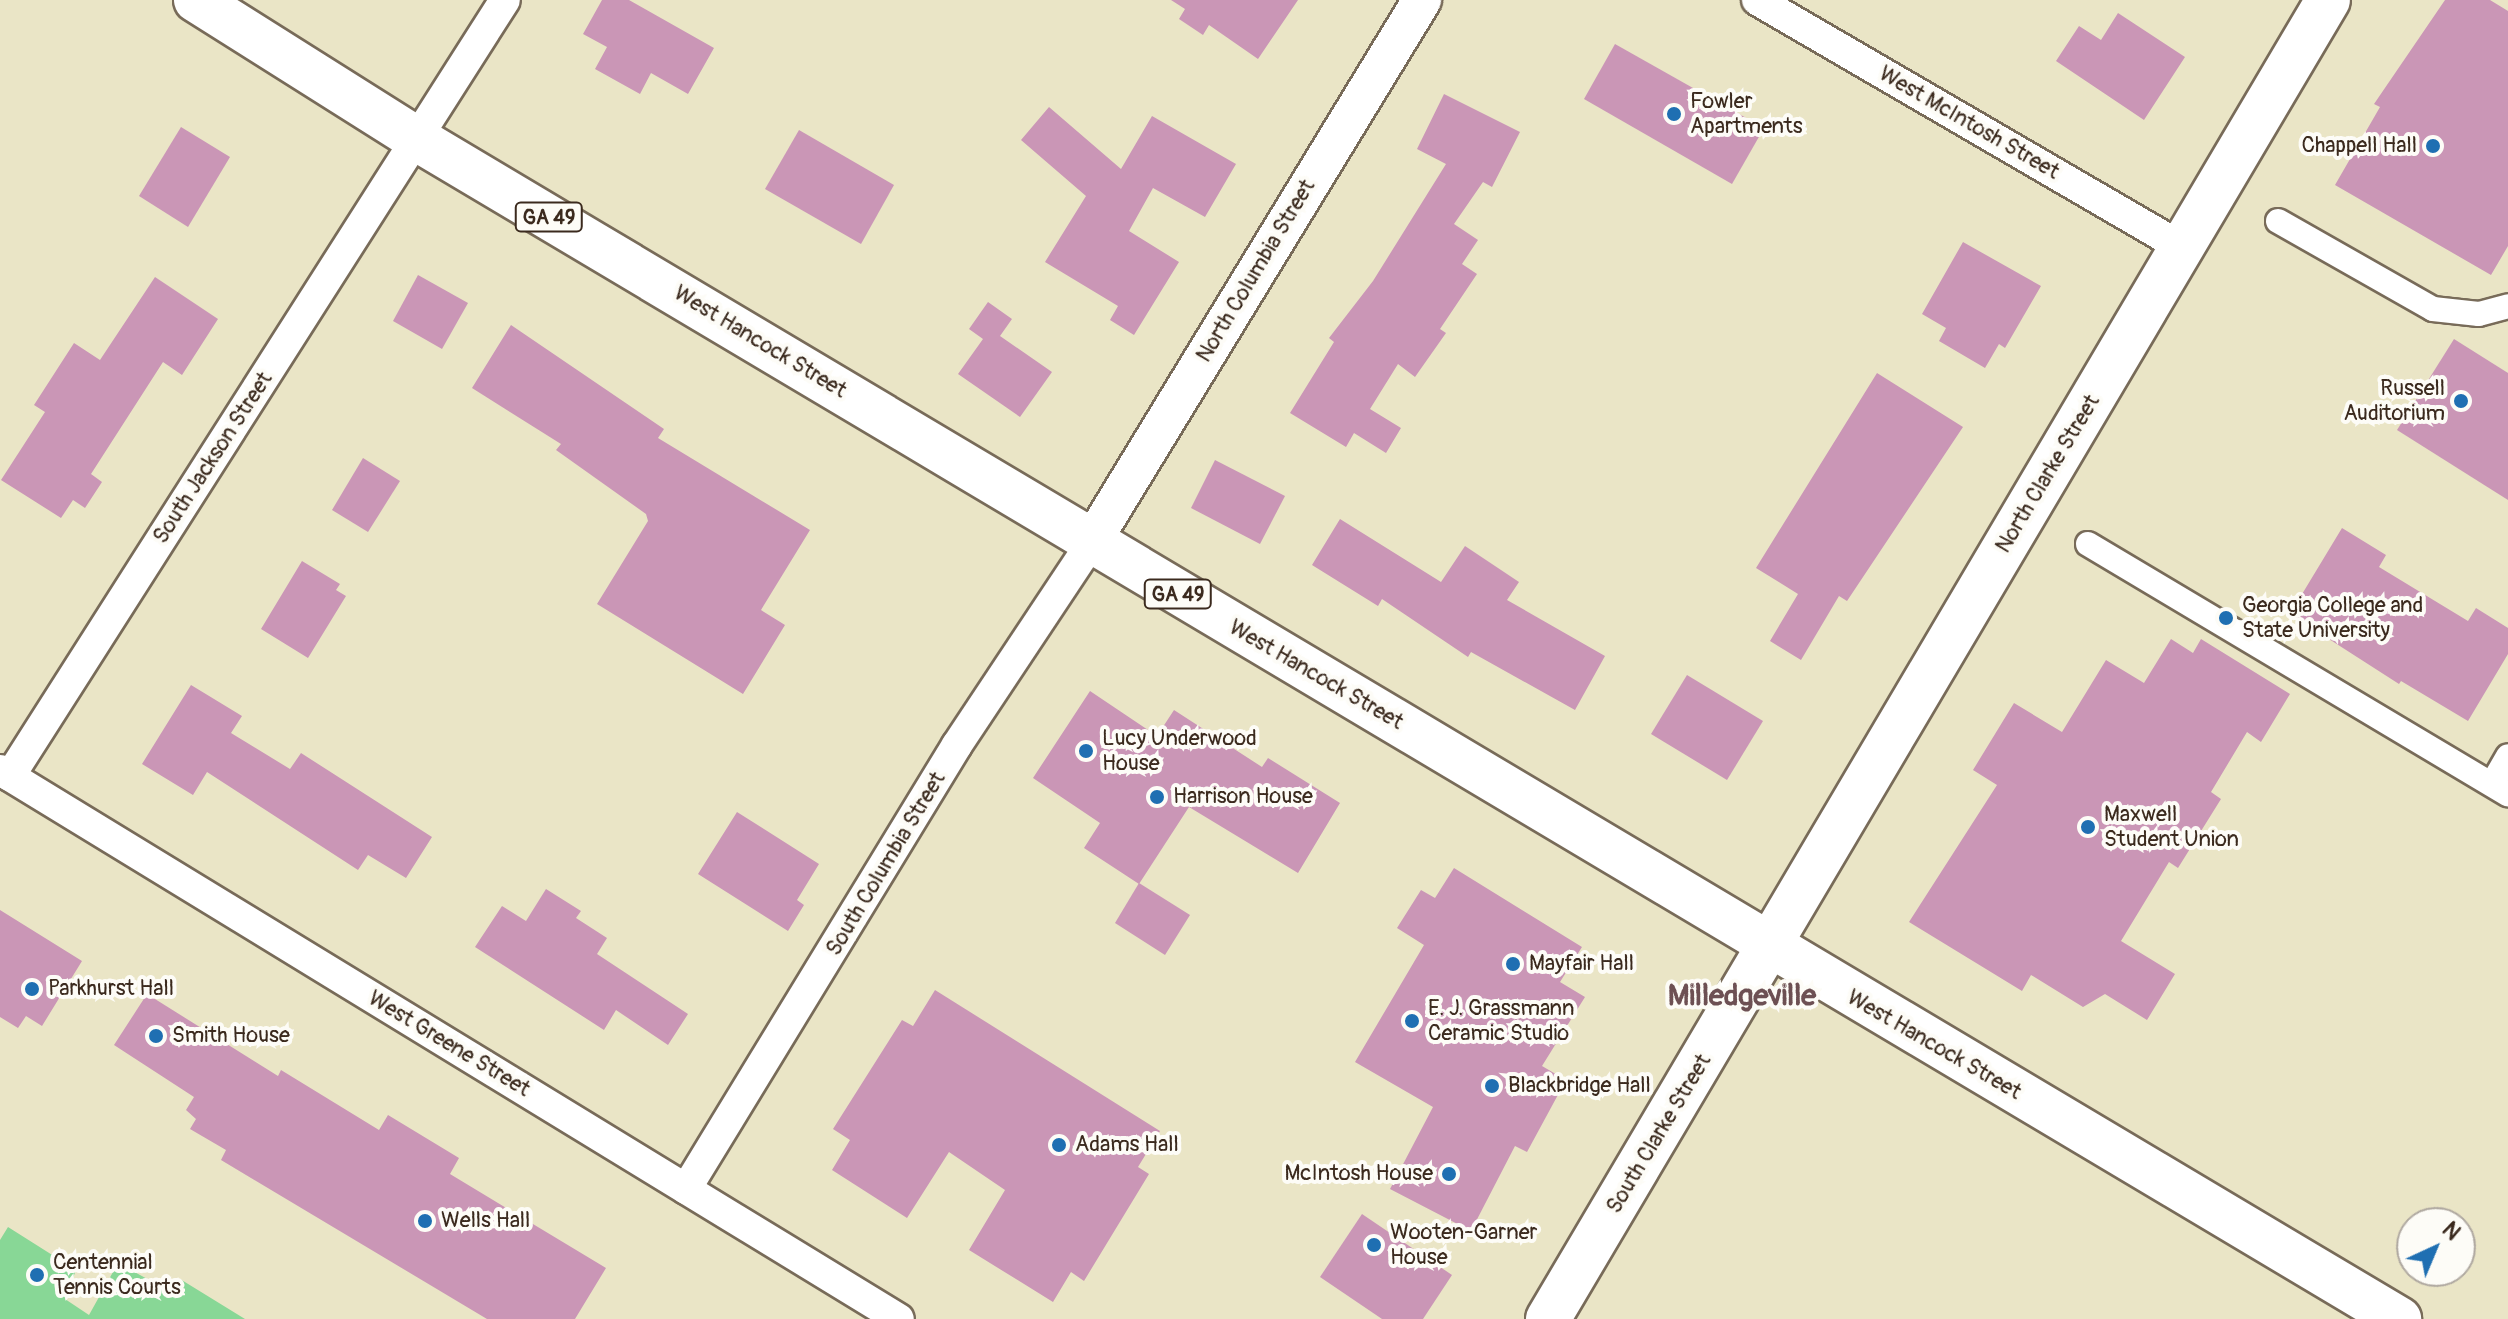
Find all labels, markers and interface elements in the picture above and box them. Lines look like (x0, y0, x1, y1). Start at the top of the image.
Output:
street label: West McIntosh Street (1874, 61, 2064, 185)
place label: Fowler Apartments (1690, 88, 1802, 140)
marker: Fowler Apartments (1665, 105, 1683, 123)
place label: Chappell Hall (2301, 133, 2417, 159)
marker: Chappell Hall (2424, 137, 2442, 155)
street label: North Columbia Street (1191, 175, 1321, 367)
road number: GA 49 (513, 201, 585, 233)
street label: West Hancock Street (669, 280, 851, 404)
street label: South Jackson Street (148, 367, 278, 549)
place label: Russell Auditorium (2343, 375, 2445, 426)
street label: North Clarke Street (1990, 390, 2106, 558)
marker: Russell Auditorium (2452, 392, 2470, 410)
road number: GA 49 (1142, 578, 1214, 610)
place label: Georgia College and State University (2242, 592, 2423, 644)
marker: Georgia College and State University (2217, 609, 2235, 627)
street label: West Hancock Street (1224, 614, 1408, 736)
place label: Lucy Underwood House (1102, 725, 1257, 776)
marker: Lucy Underwood House (1077, 742, 1095, 760)
street label: South Columbia Street (821, 767, 951, 961)
place label: Harrison House (1173, 784, 1313, 810)
marker: Harrison House (1148, 788, 1166, 806)
place label: Maxwell Student Union (2104, 801, 2239, 852)
marker: Maxwell Student Union (2079, 818, 2097, 836)
place label: Mayfair Hall (1529, 951, 1634, 977)
marker: Mayfair Hall (1504, 955, 1522, 973)
place label: Parkhurst Hall (48, 976, 174, 1002)
district label: Milledgeville (1668, 978, 1816, 1014)
marker: Parkhurst Hall (23, 980, 41, 998)
street label: West Hancock Street (1842, 984, 2026, 1106)
street label: West Greene Street (363, 985, 535, 1103)
place label: E. J. Grassmann Ceramic Studio (1428, 995, 1574, 1046)
marker: E. J. Grassmann Ceramic Studio (1403, 1012, 1421, 1030)
place label: Smith House (172, 1023, 290, 1049)
marker: Smith House (147, 1027, 165, 1045)
street label: South Clarke Street (1601, 1050, 1717, 1218)
place label: Blackbridge Hall (1508, 1073, 1651, 1099)
marker: Blackbridge Hall (1483, 1077, 1501, 1095)
place label: Adams Hall (1075, 1132, 1179, 1158)
marker: Adams Hall (1050, 1136, 1068, 1154)
place label: McIntosh House (1284, 1161, 1433, 1187)
marker: McIntosh House (1440, 1165, 1458, 1183)
north arrow (2396, 1207, 2476, 1287)
place label: Wells Hall (441, 1208, 530, 1234)
marker: Wells Hall (416, 1212, 434, 1230)
text: N (2436, 1216, 2466, 1246)
place label: Wooten-Garner House (1390, 1219, 1537, 1270)
marker: Wooten-Garner House (1365, 1236, 1383, 1254)
place label: Centennial Tennis Courts (53, 1249, 181, 1300)
marker: Centennial Tennis Courts (28, 1266, 46, 1284)

